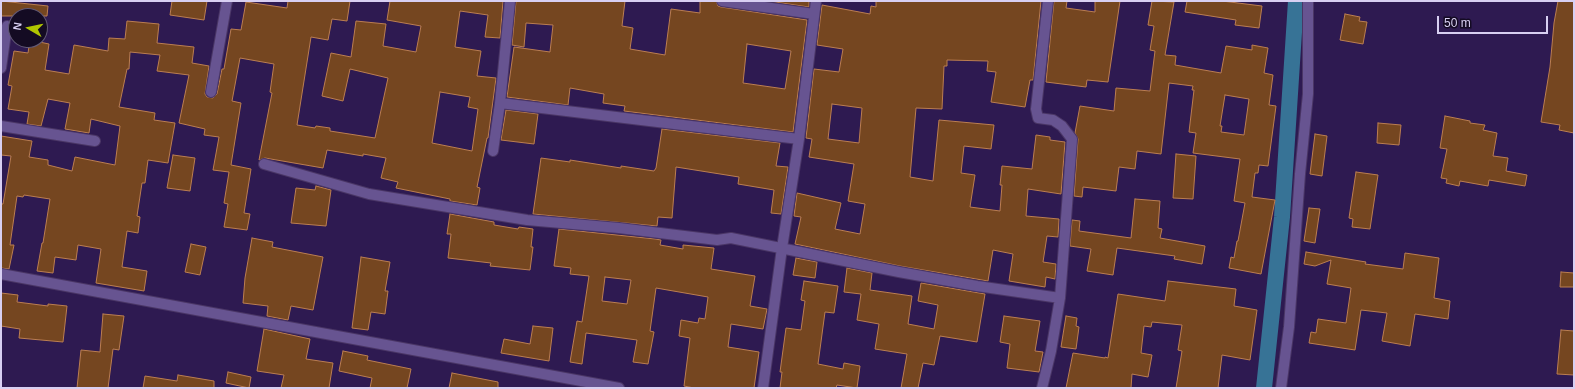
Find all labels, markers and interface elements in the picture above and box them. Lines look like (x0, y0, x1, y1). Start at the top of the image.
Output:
north arrow (8, 8, 48, 48)
scale bar (1439, 8, 1550, 34)
text: 50 m (1444, 16, 1471, 30)
text: N (11, 21, 24, 31)

